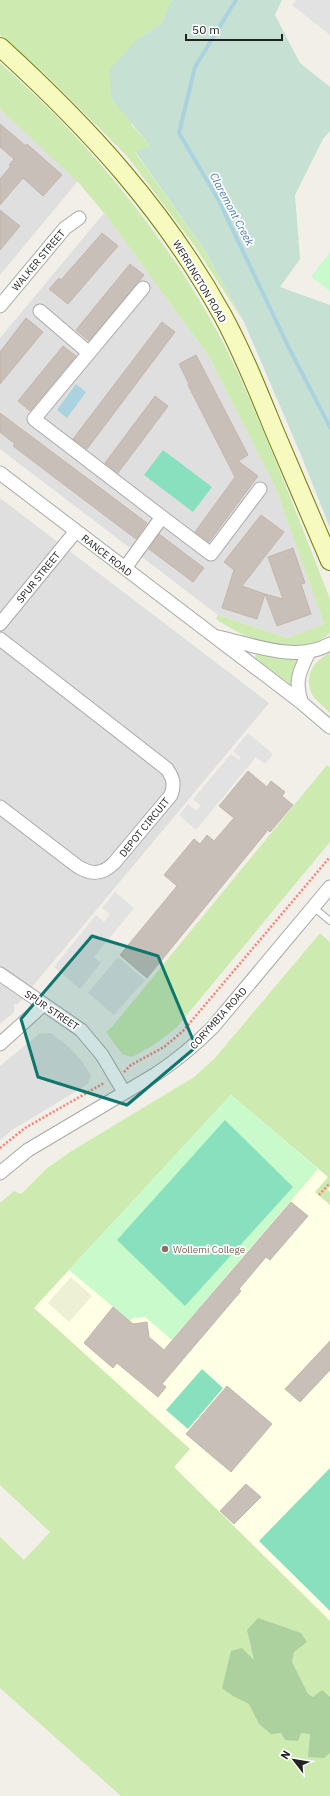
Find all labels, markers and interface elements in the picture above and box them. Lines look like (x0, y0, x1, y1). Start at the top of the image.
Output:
scale bar (186, 16, 282, 42)
text: 50 m (192, 22, 220, 37)
water label: Claremont Creek (207, 170, 257, 248)
street label: WALKER STREET (9, 227, 68, 294)
street label: WERRINGTON ROAD (170, 238, 229, 325)
street label: RANCE ROAD (79, 532, 135, 579)
street label: SPUR STREET (14, 549, 63, 606)
street label: DEPOT CIRCUIT (116, 795, 172, 860)
street label: CORYMBIA ROAD (187, 984, 250, 1052)
street label: SPUR STREET (22, 988, 82, 1033)
place label: Wollemi College (173, 1243, 246, 1256)
marker: Wollemi College (160, 1244, 170, 1254)
north arrow (274, 1740, 314, 1780)
text: N (277, 1748, 293, 1762)

